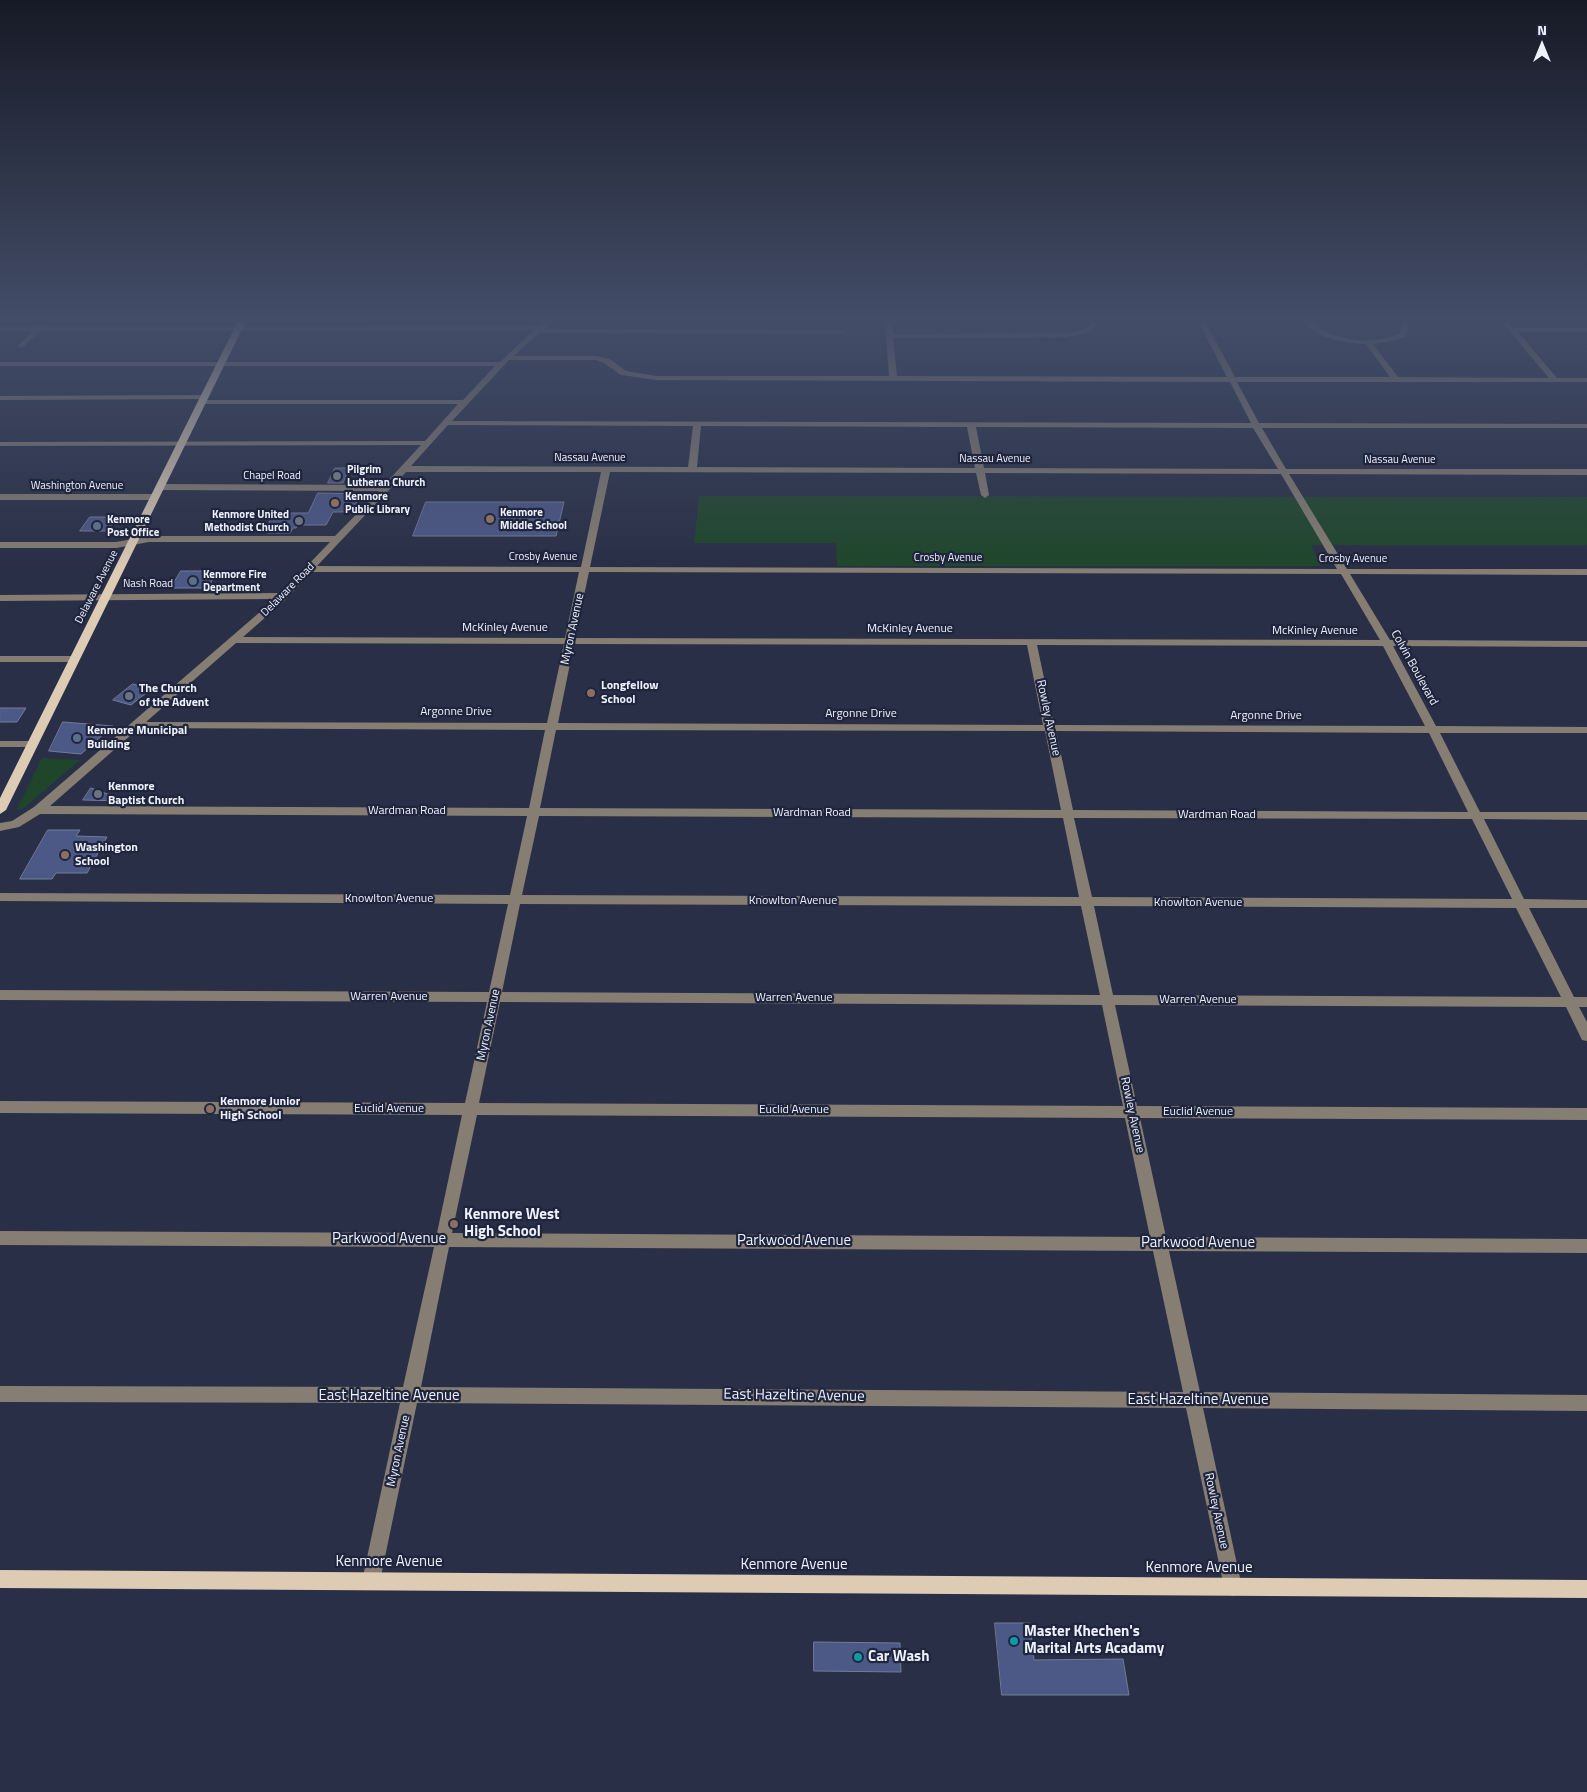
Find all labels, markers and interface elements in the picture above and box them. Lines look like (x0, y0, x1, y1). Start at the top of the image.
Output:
text: N (1537, 19, 1547, 40)
north arrow (1517, 20, 1567, 70)
street label: Nassau Avenue (554, 451, 626, 465)
street label: Nassau Avenue (959, 452, 1031, 466)
street label: Nassau Avenue (1364, 453, 1436, 467)
place label: Pilgrim Lutheran Church (347, 463, 425, 489)
street label: Chapel Road (243, 469, 301, 483)
marker: Pilgrim Lutheran Church (331, 470, 343, 482)
street label: Washington Avenue (31, 479, 123, 493)
place label: Kenmore Public Library (345, 490, 410, 516)
marker: Kenmore Public Library (329, 497, 341, 509)
place label: Kenmore Middle School (500, 506, 567, 532)
place label: Kenmore United Methodist Church (204, 508, 289, 534)
place label: Kenmore Post Office (107, 513, 159, 539)
marker: Kenmore Middle School (484, 513, 496, 525)
marker: Kenmore United Methodist Church (293, 515, 305, 527)
marker: Kenmore Post Office (91, 520, 103, 532)
street label: Delaware Avenue (73, 548, 121, 626)
street label: Crosby Avenue (509, 550, 577, 564)
street label: Crosby Avenue (914, 551, 982, 565)
street label: Crosby Avenue (1319, 552, 1387, 566)
street label: Delaware Road (259, 561, 317, 619)
place label: Kenmore Fire Department (203, 568, 267, 594)
marker: Kenmore Fire Department (187, 575, 199, 587)
street label: Nash Road (123, 577, 173, 591)
street label: Myron Avenue (558, 592, 588, 666)
street label: McKinley Avenue (462, 621, 548, 635)
street label: McKinley Avenue (867, 622, 953, 636)
street label: McKinley Avenue (1272, 624, 1358, 638)
street label: Colvin Boulevard (1387, 628, 1441, 708)
place label: Longfellow School (601, 679, 659, 707)
street label: Rowley Avenue (1033, 679, 1063, 757)
place label: The Church of the Advent (139, 682, 209, 710)
marker: Longfellow School (585, 687, 597, 699)
marker: The Church of the Advent (123, 690, 135, 702)
street label: Argonne Drive (420, 705, 492, 719)
street label: Argonne Drive (825, 707, 897, 721)
street label: Argonne Drive (1230, 709, 1302, 723)
place label: Kenmore Municipal Building (87, 724, 187, 752)
marker: Kenmore Municipal Building (71, 732, 83, 744)
place label: Kenmore Baptist Church (108, 780, 184, 808)
marker: Kenmore Baptist Church (92, 788, 104, 800)
street label: Wardman Road (368, 804, 446, 818)
street label: Wardman Road (773, 806, 851, 820)
street label: Wardman Road (1178, 808, 1256, 822)
place label: Washington School (75, 841, 138, 869)
marker: Washington School (59, 849, 71, 861)
street label: Knowlton Avenue (345, 892, 433, 906)
street label: Knowlton Avenue (749, 894, 837, 908)
street label: Knowlton Avenue (1154, 896, 1242, 910)
street label: Myron Avenue (474, 988, 504, 1062)
street label: Warren Avenue (350, 990, 428, 1004)
street label: Warren Avenue (755, 991, 833, 1005)
street label: Warren Avenue (1159, 993, 1237, 1007)
street label: Rowley Avenue (1117, 1076, 1147, 1154)
place label: Kenmore Junior High School (220, 1095, 300, 1123)
street label: Euclid Avenue (354, 1102, 424, 1116)
marker: Kenmore Junior High School (204, 1103, 216, 1115)
street label: Euclid Avenue (759, 1103, 829, 1117)
street label: Euclid Avenue (1163, 1105, 1233, 1119)
place label: Kenmore West High School (464, 1206, 560, 1241)
marker: Kenmore West High School (448, 1218, 460, 1230)
street label: Parkwood Avenue (332, 1230, 446, 1248)
street label: Parkwood Avenue (737, 1232, 851, 1250)
street label: Parkwood Avenue (1141, 1234, 1255, 1252)
street label: East Hazeltine Avenue (723, 1386, 865, 1406)
street label: East Hazeltine Avenue (318, 1387, 460, 1405)
street label: East Hazeltine Avenue (1127, 1391, 1269, 1409)
street label: Myron Avenue (384, 1414, 414, 1488)
street label: Rowley Avenue (1201, 1472, 1231, 1550)
street label: Kenmore Avenue (335, 1553, 443, 1571)
street label: Kenmore Avenue (740, 1556, 848, 1574)
street label: Kenmore Avenue (1145, 1559, 1253, 1577)
place label: Master Khechen's Marital Arts Acadamy (1024, 1623, 1164, 1658)
marker: Master Khechen's Marital Arts Acadamy (1008, 1635, 1020, 1647)
place label: Car Wash (868, 1648, 929, 1666)
marker: Car Wash (852, 1651, 864, 1663)

